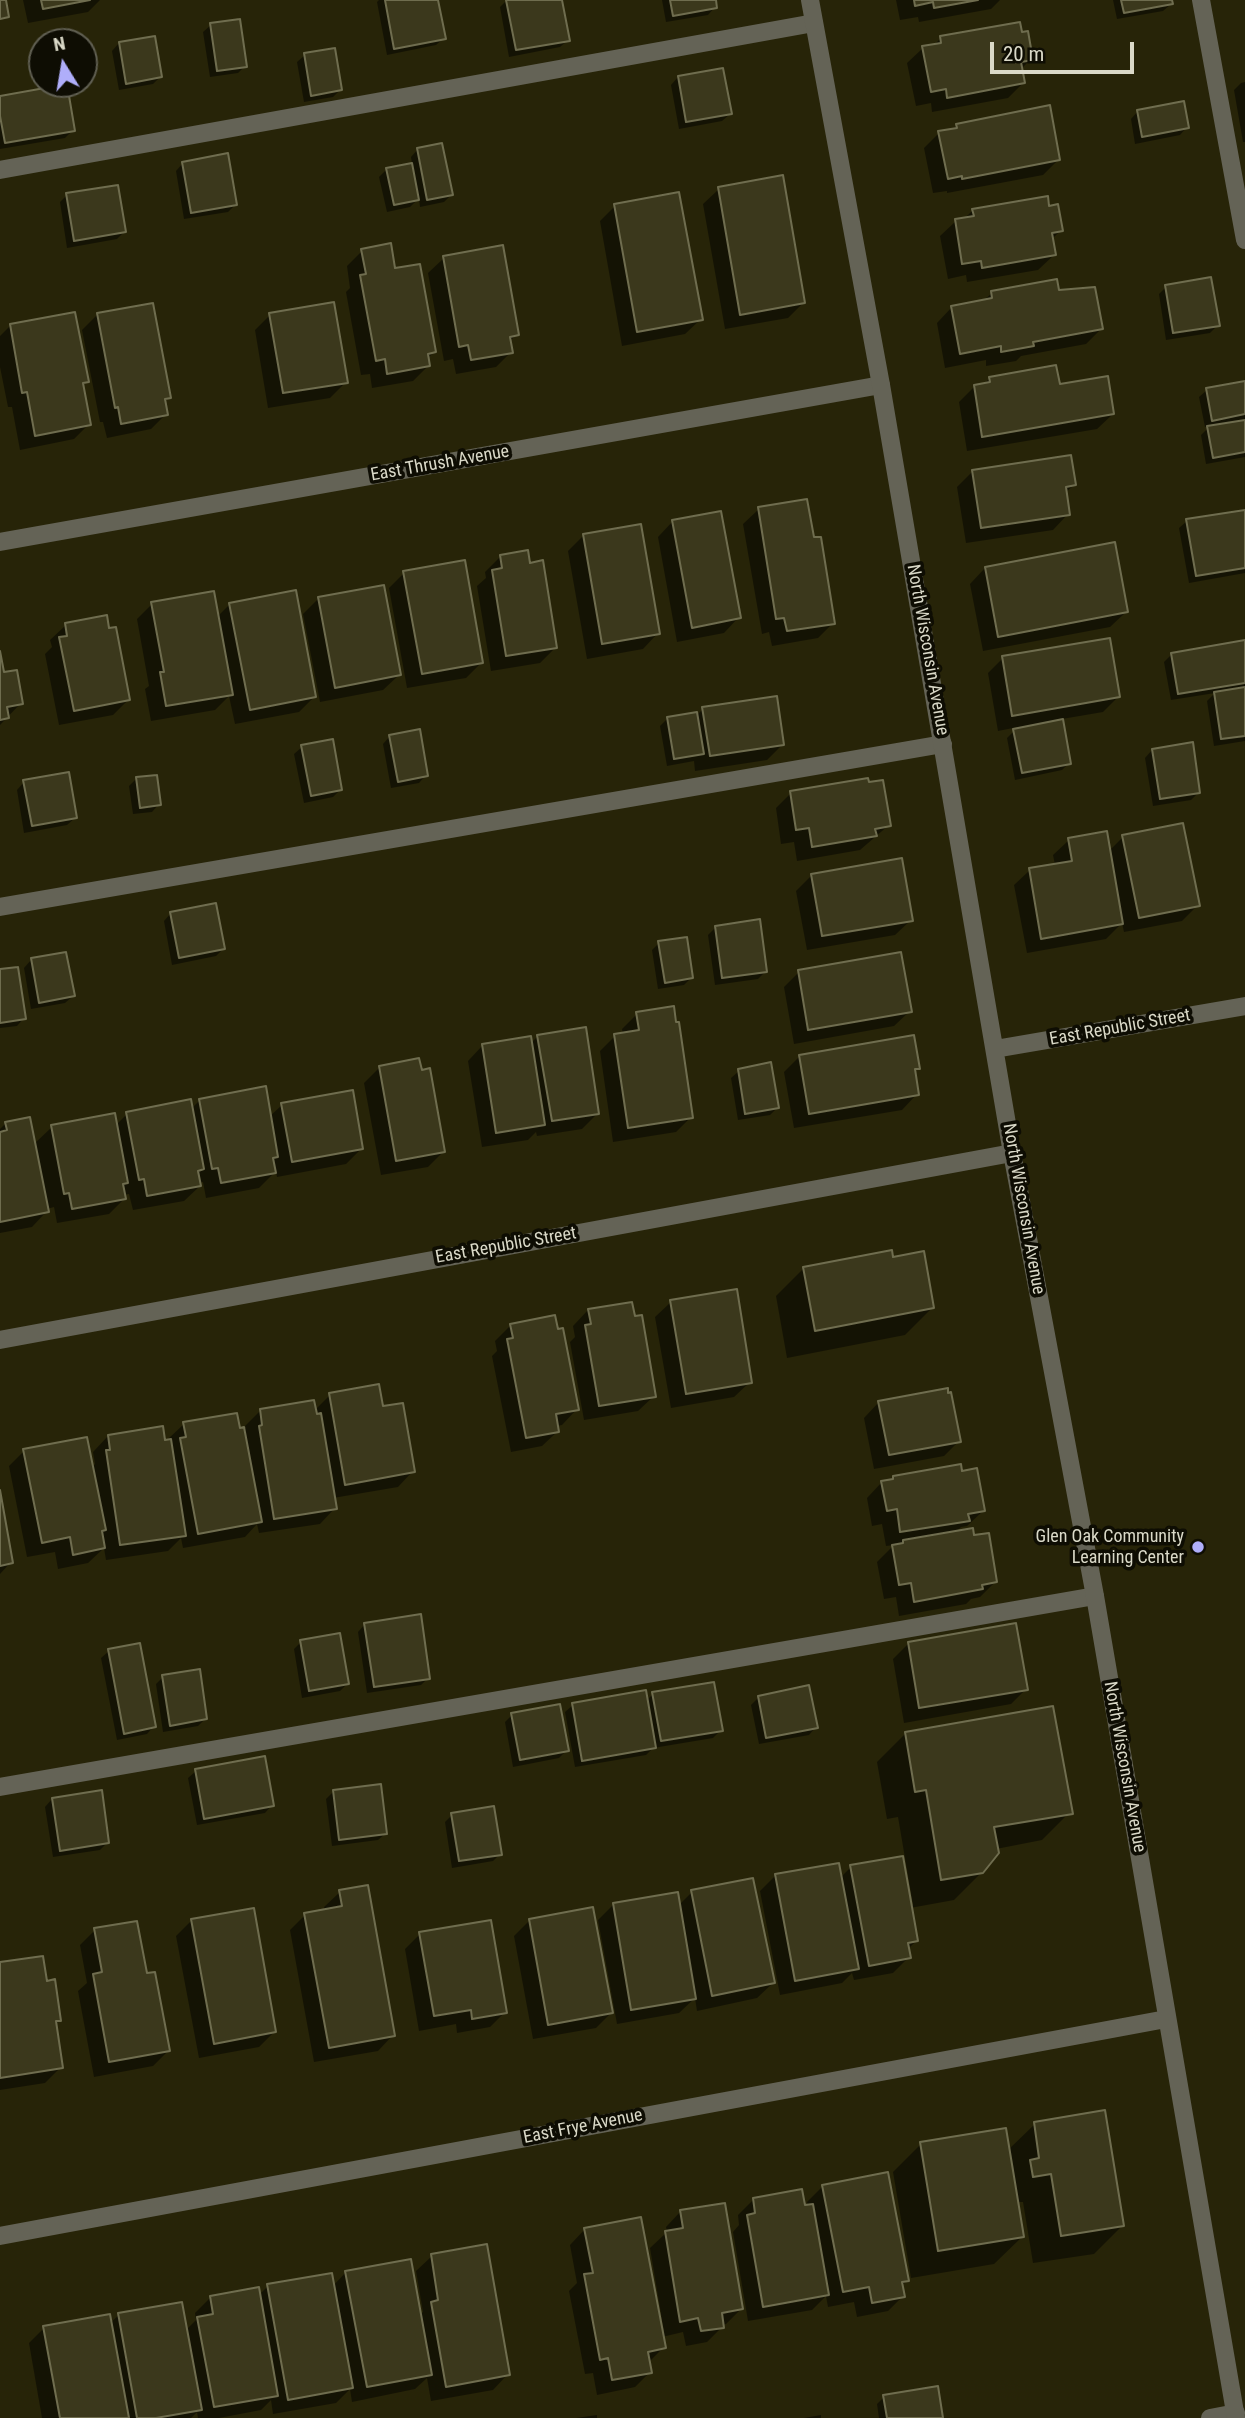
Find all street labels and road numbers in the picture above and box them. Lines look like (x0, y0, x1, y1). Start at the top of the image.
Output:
street label: East Thrush Avenue (369, 441, 511, 487)
street label: North Wisconsin Avenue (901, 563, 953, 737)
street label: East Republic Street (1048, 1005, 1192, 1051)
street label: North Wisconsin Avenue (997, 1122, 1049, 1296)
street label: East Republic Street (434, 1223, 578, 1269)
street label: North Wisconsin Avenue (1098, 1680, 1150, 1854)
street label: East Frye Avenue (522, 2105, 644, 2149)

